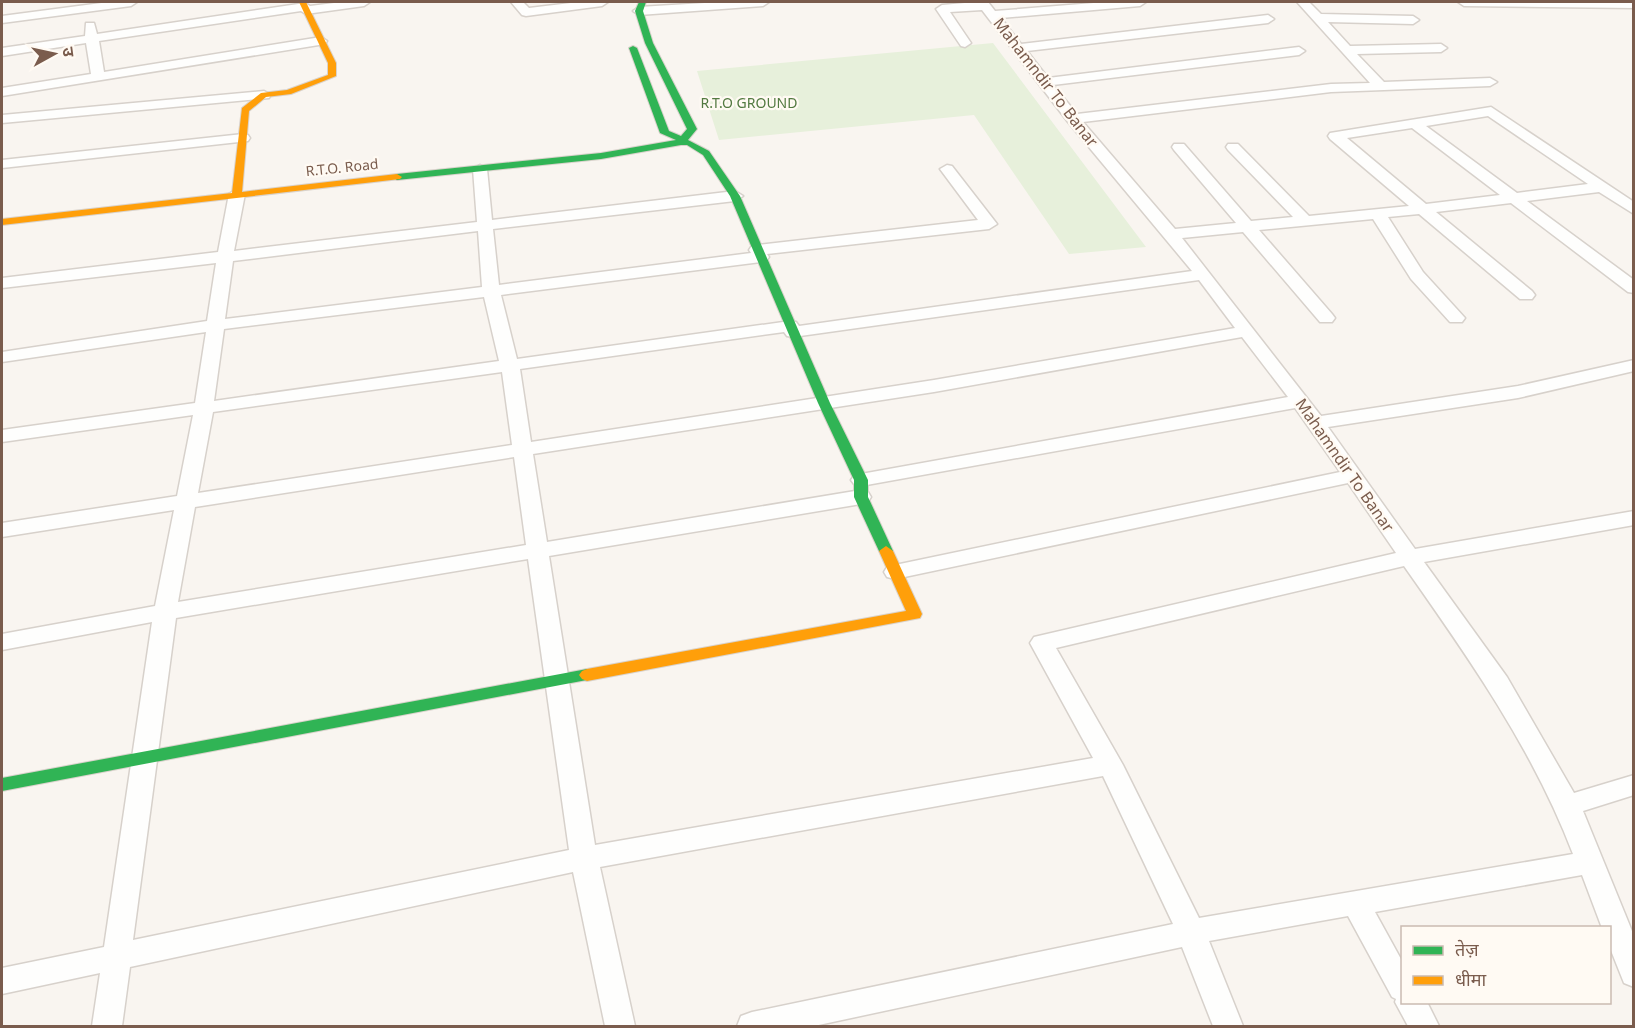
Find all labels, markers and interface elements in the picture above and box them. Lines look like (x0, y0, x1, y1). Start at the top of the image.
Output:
street label: Mahamndir To Banar (989, 13, 1104, 151)
north arrow (24, 24, 84, 84)
text: उ (57, 46, 80, 59)
park label: R.T.O GROUND (701, 93, 797, 112)
street label: R.T.O. Road (305, 154, 379, 180)
street label: Mahamndir To Banar (1291, 394, 1400, 537)
legend (1401, 926, 1611, 1004)
text: तेज़ (1455, 937, 1479, 961)
text: धीमा (1455, 967, 1486, 991)

